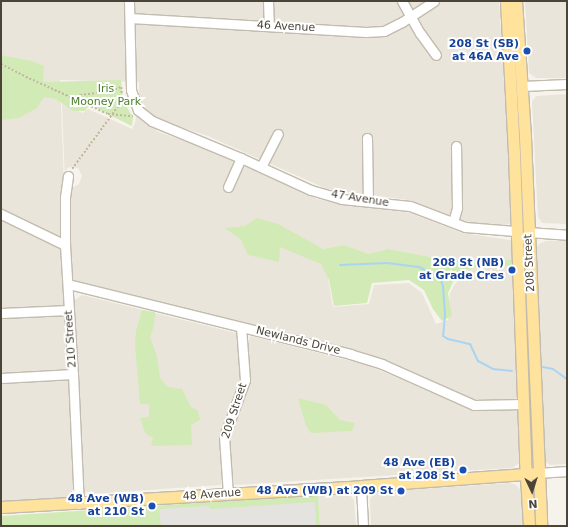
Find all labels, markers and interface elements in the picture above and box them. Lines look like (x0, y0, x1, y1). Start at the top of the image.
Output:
street label: 46 Avenue (257, 19, 315, 35)
place label: 208 St (SB) at 46A Ave (449, 38, 519, 64)
marker: 208 St (SB) at 46A Ave (522, 46, 532, 56)
park label: Iris Mooney Park (71, 83, 141, 109)
street label: 47 Avenue (330, 188, 390, 210)
street label: 208 Street (522, 234, 538, 292)
place label: 208 St (NB) at Grade Cres (419, 257, 504, 283)
marker: 208 St (NB) at Grade Cres (507, 265, 517, 275)
street label: 210 Street (62, 310, 80, 368)
street label: Newlands Drive (255, 324, 341, 358)
street label: 209 Street (220, 381, 250, 441)
place label: 48 Ave (EB) at 208 St (383, 457, 455, 483)
marker: 48 Ave (EB) at 208 St (458, 465, 468, 475)
north arrow (512, 471, 552, 511)
place label: 48 Ave (WB) at 209 St (256, 484, 393, 498)
street label: 48 Avenue (182, 486, 242, 504)
marker: 48 Ave (WB) at 209 St (396, 486, 406, 496)
place label: 48 Ave (WB) at 210 St (68, 493, 144, 519)
text: N (528, 497, 538, 510)
marker: 48 Ave (WB) at 210 St (147, 501, 157, 511)

